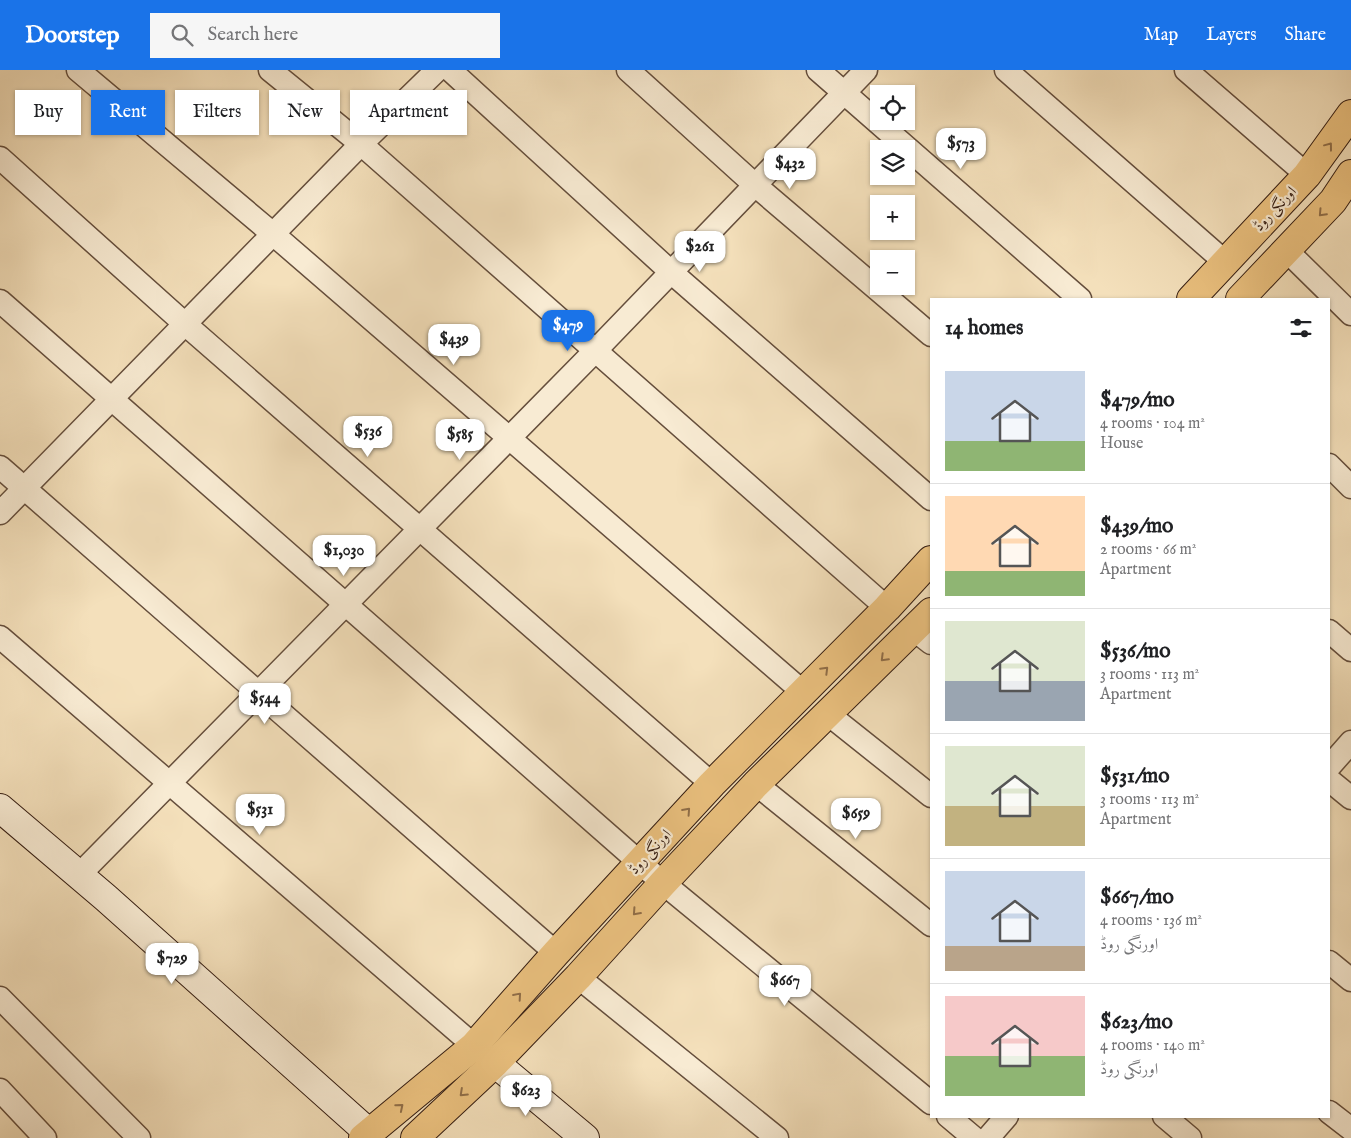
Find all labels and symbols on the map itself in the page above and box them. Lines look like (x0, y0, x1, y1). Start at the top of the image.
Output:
pin: $573 (931, 128, 991, 170)
one-way arrow (1323, 142, 1332, 152)
pin: $432 (760, 148, 820, 190)
street label: اورنگی روڈ (1249, 183, 1301, 236)
one-way arrow (1319, 207, 1328, 216)
pin: $261 (670, 230, 730, 273)
pin: $479 (538, 310, 598, 352)
pin: $439 (424, 324, 484, 366)
pin: $536 (338, 416, 398, 458)
pin: $585 (430, 418, 490, 461)
pin: $1,030 (303, 534, 385, 577)
one-way arrow (881, 652, 890, 661)
one-way arrow (819, 667, 828, 676)
pin: $544 (235, 682, 295, 725)
pin: $531 (230, 794, 290, 836)
pin: $659 (826, 798, 886, 840)
one-way arrow (681, 808, 690, 817)
street label: اورنگی روڈ (625, 825, 676, 879)
one-way arrow (633, 907, 642, 916)
pin: $729 (142, 942, 202, 985)
pin: $667 (755, 964, 815, 1007)
one-way arrow (513, 992, 522, 1001)
pin: $623 (496, 1074, 556, 1117)
one-way arrow (460, 1087, 469, 1096)
one-way arrow (395, 1103, 404, 1112)

